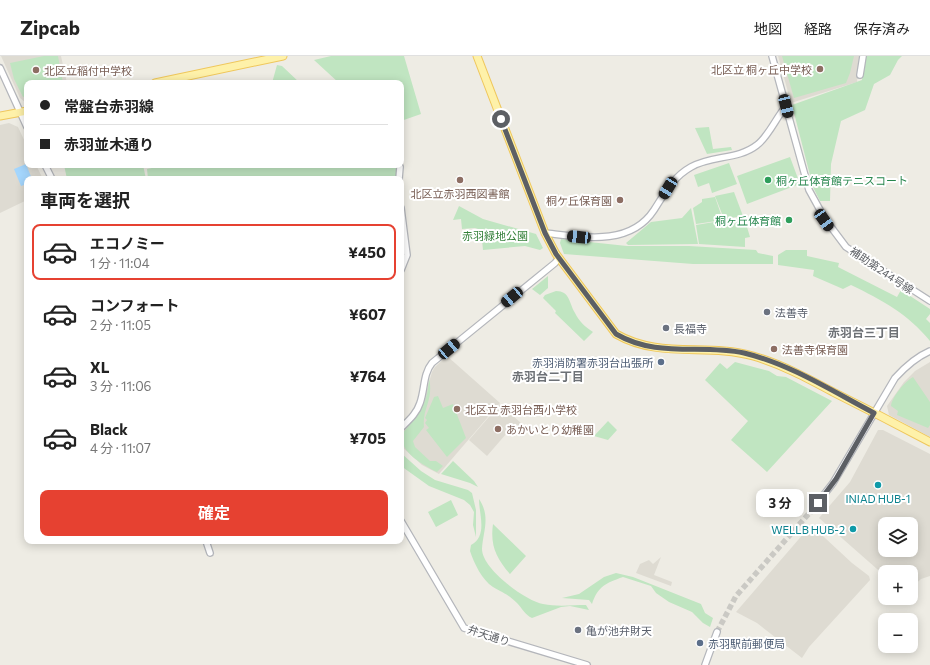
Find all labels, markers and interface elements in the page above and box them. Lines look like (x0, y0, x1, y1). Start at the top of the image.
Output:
text: Zipcab (20, 16, 80, 39)
text: 地図 (754, 20, 782, 37)
text: 経路 (804, 20, 832, 37)
text: 保存済み (854, 20, 910, 37)
place label: 北区立 桐ヶ丘中学校 (711, 63, 812, 76)
place label: 北区立稲付中学校 (44, 64, 132, 77)
marker: 北区立 桐ヶ丘中学校 (815, 64, 825, 74)
marker: 北区立稲付中学校 (31, 65, 41, 75)
car (777, 93, 795, 119)
text: 常盤台赤羽線 (64, 97, 154, 115)
route start (492, 110, 510, 128)
text: 赤羽並木通り (64, 135, 154, 153)
place label: 桐ヶ丘体育館テニスコート (776, 174, 908, 187)
marker: 北区立赤羽西図書館 (455, 175, 465, 185)
car (657, 175, 679, 201)
marker: 桐ヶ丘体育館テニスコート (763, 175, 773, 185)
place label: 北区立赤羽西図書館 (411, 187, 510, 200)
text: 車両を選択 (40, 189, 130, 211)
place label: 桐ケ丘保育園 (546, 194, 612, 207)
marker: 桐ケ丘保育園 (615, 195, 625, 205)
car (812, 207, 836, 233)
place label: 桐ヶ丘体育館 (715, 214, 781, 227)
marker: 桐ヶ丘体育館 (784, 215, 794, 225)
park label: 赤羽緑地公園 (462, 229, 528, 242)
car (566, 230, 592, 244)
icon: car (42, 234, 78, 270)
text: エコノミー (90, 234, 165, 252)
text: ¥450 (348, 243, 386, 261)
street label: 補助第244号線 (848, 244, 916, 296)
text: 1 分 · 11:04 (90, 255, 150, 271)
car (499, 285, 525, 309)
icon: car (42, 296, 78, 332)
text: コンフォート (90, 296, 180, 314)
text: ¥607 (349, 305, 386, 323)
place label: 法善寺 (775, 306, 808, 319)
marker: 法善寺 (762, 307, 772, 317)
text: 2 分 · 11:05 (90, 317, 151, 333)
place label: 長福寺 (674, 322, 707, 335)
marker: 長福寺 (661, 323, 671, 333)
district label: 赤羽台三丁目 (828, 325, 900, 339)
car (436, 337, 462, 361)
place label: 法善寺保育園 (782, 343, 848, 356)
marker: 法善寺保育園 (769, 344, 779, 354)
place label: 赤羽消防署赤羽台出張所 (532, 356, 654, 369)
marker: 赤羽消防署赤羽台出張所 (656, 357, 666, 367)
icon: car (42, 358, 78, 394)
text: XL (90, 358, 109, 376)
text: ¥764 (350, 367, 386, 385)
district label: 赤羽台二丁目 (512, 369, 584, 383)
text: 3 分 · 11:06 (90, 378, 152, 394)
place label: 北区立 赤羽台西小学校 (465, 403, 577, 416)
marker: 北区立 赤羽台西小学校 (452, 404, 462, 414)
icon: car (42, 420, 78, 456)
text: Black (90, 420, 128, 438)
place label: あかいとり幼稚園 (506, 423, 594, 436)
marker: あかいとり幼稚園 (493, 424, 503, 434)
text: ¥705 (349, 429, 386, 447)
text: 4 分 · 11:07 (90, 440, 151, 456)
marker: INIAD HUB-1 (873, 480, 883, 490)
callout: 3 分 (756, 489, 804, 517)
button: 確定 (40, 490, 388, 536)
place label: INIAD HUB-1 (846, 492, 910, 505)
route end (809, 494, 827, 512)
text: 3 分 (768, 495, 792, 511)
map controls (878, 517, 918, 653)
button: layers (878, 517, 918, 557)
place label: WELLB HUB-2 (771, 523, 845, 536)
marker: WELLB HUB-2 (848, 524, 858, 534)
button: + (878, 565, 918, 605)
button: − (878, 613, 918, 653)
street label: 弁天通り (466, 622, 512, 648)
place label: 亀が池弁財天 (586, 624, 652, 637)
marker: 亀が池弁財天 (573, 625, 583, 635)
place label: 赤羽駅前郵便局 (708, 637, 785, 650)
marker: 赤羽駅前郵便局 (695, 638, 705, 648)

